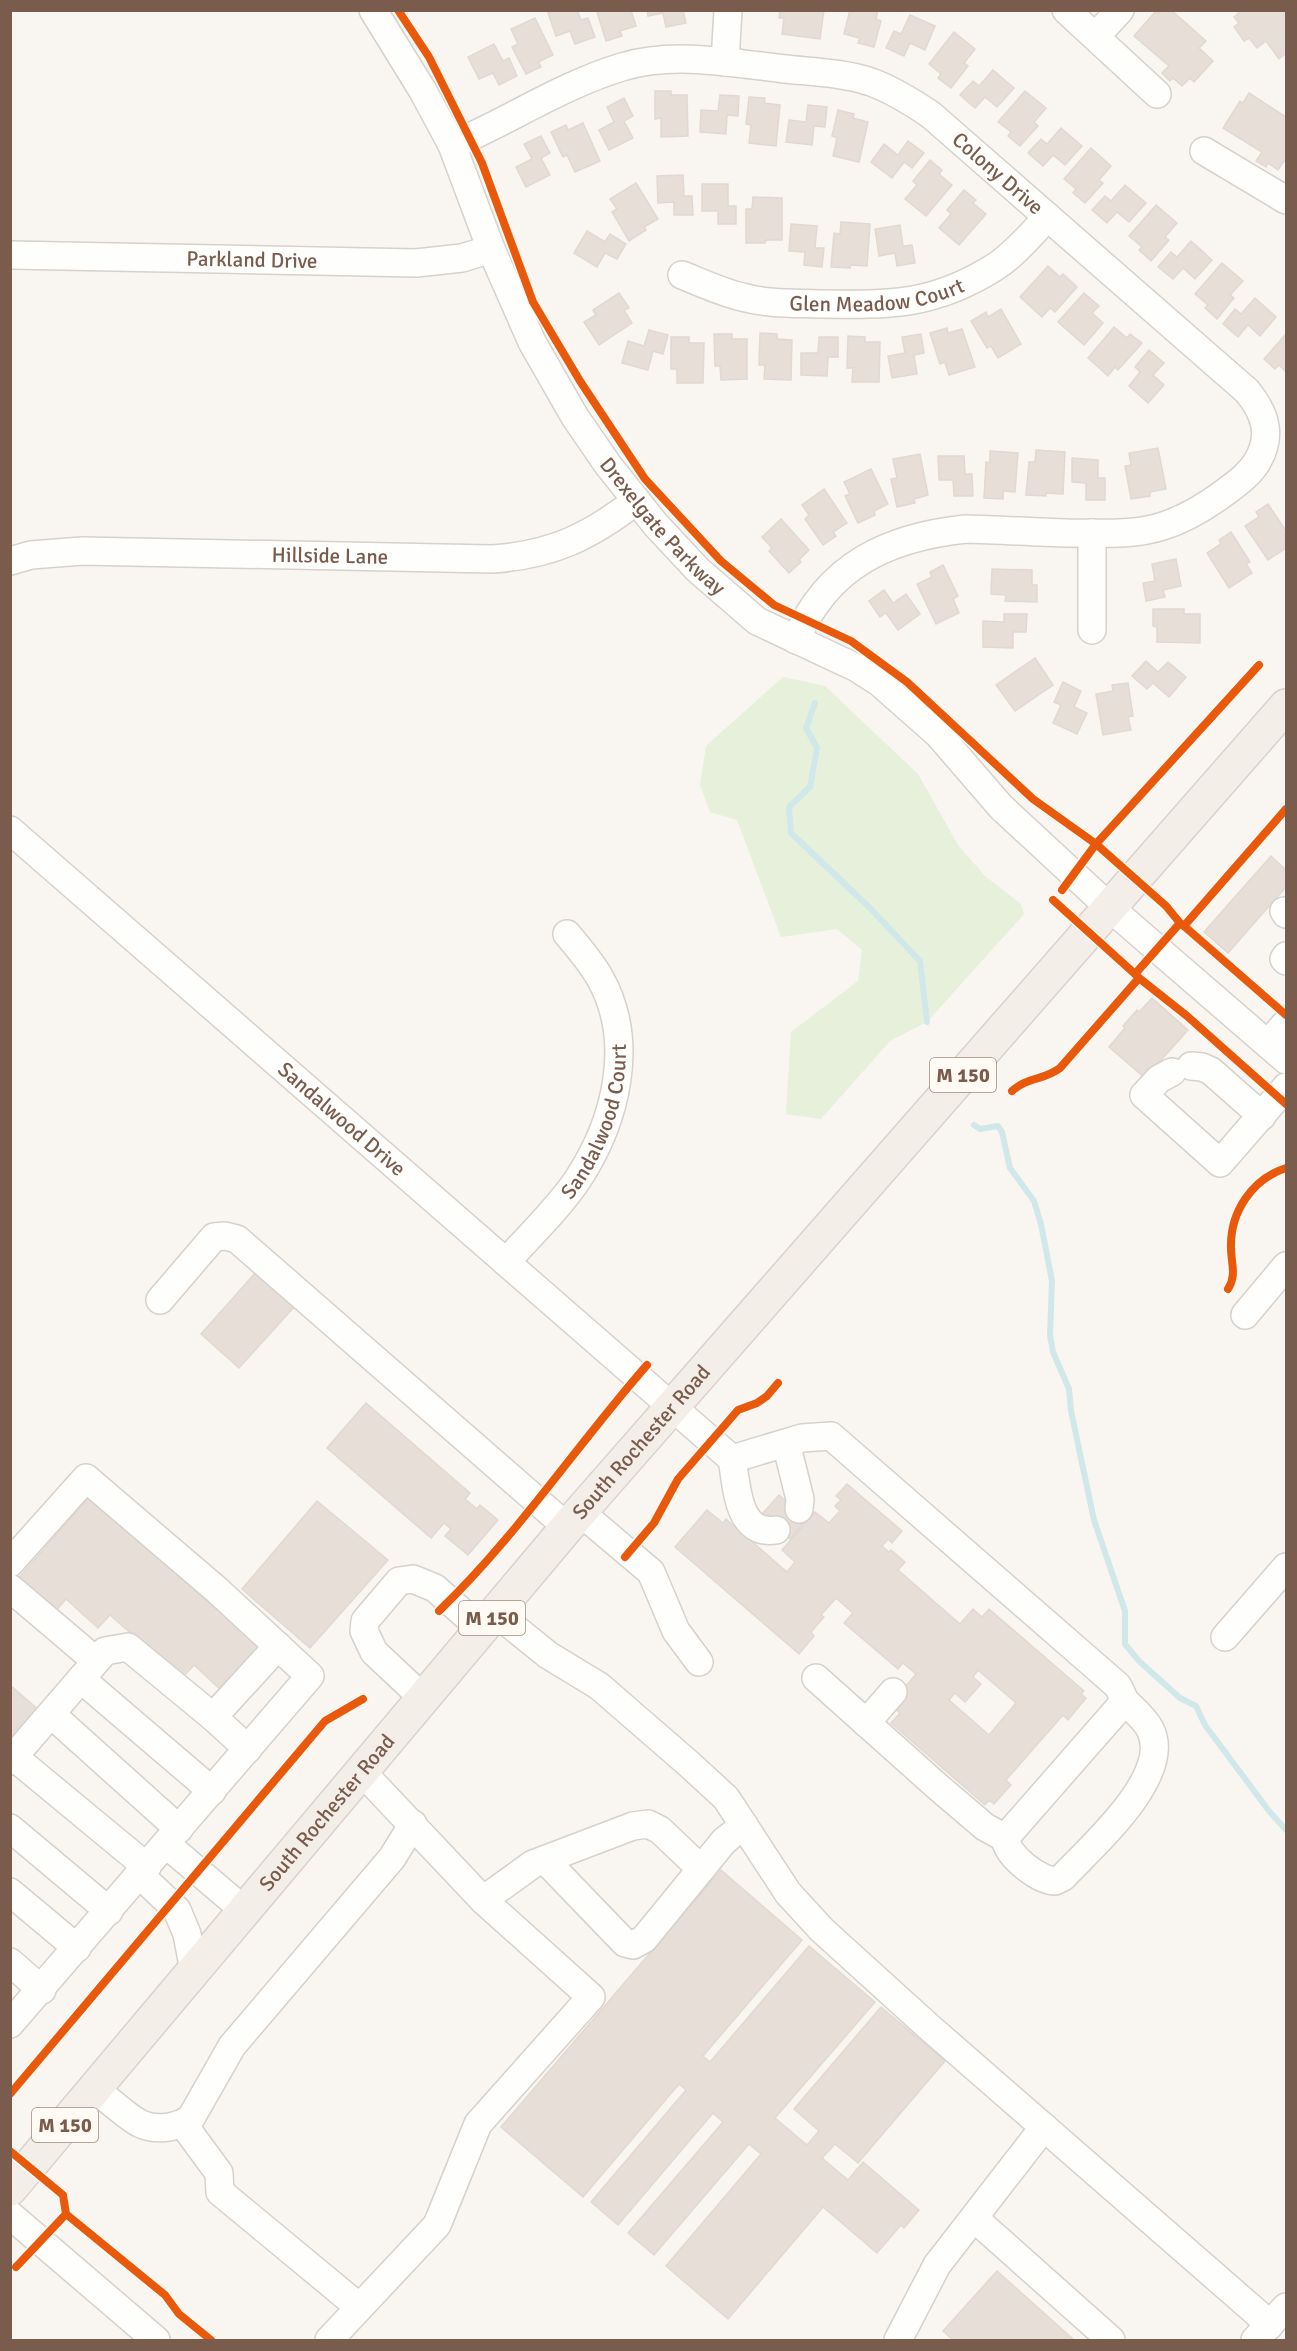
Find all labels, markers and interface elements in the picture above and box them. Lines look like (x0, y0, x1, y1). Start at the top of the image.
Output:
street label: Colony Drive (947, 126, 1049, 220)
street label: Parkland Drive (186, 245, 318, 274)
street label: Glen Meadow Court (789, 273, 968, 317)
street label: Drexelgate Parkway (594, 452, 731, 601)
street label: Hillside Lane (271, 542, 389, 570)
street label: Sandalwood Court (555, 1044, 632, 1204)
street label: Sandalwood Drive (272, 1056, 411, 1182)
road number: M 150 (930, 1058, 996, 1092)
street label: South Rochester Road (567, 1359, 716, 1525)
road number: M 150 (459, 1601, 525, 1635)
street label: South Rochester Road (254, 1729, 400, 1896)
road number: M 150 (32, 2108, 98, 2142)

